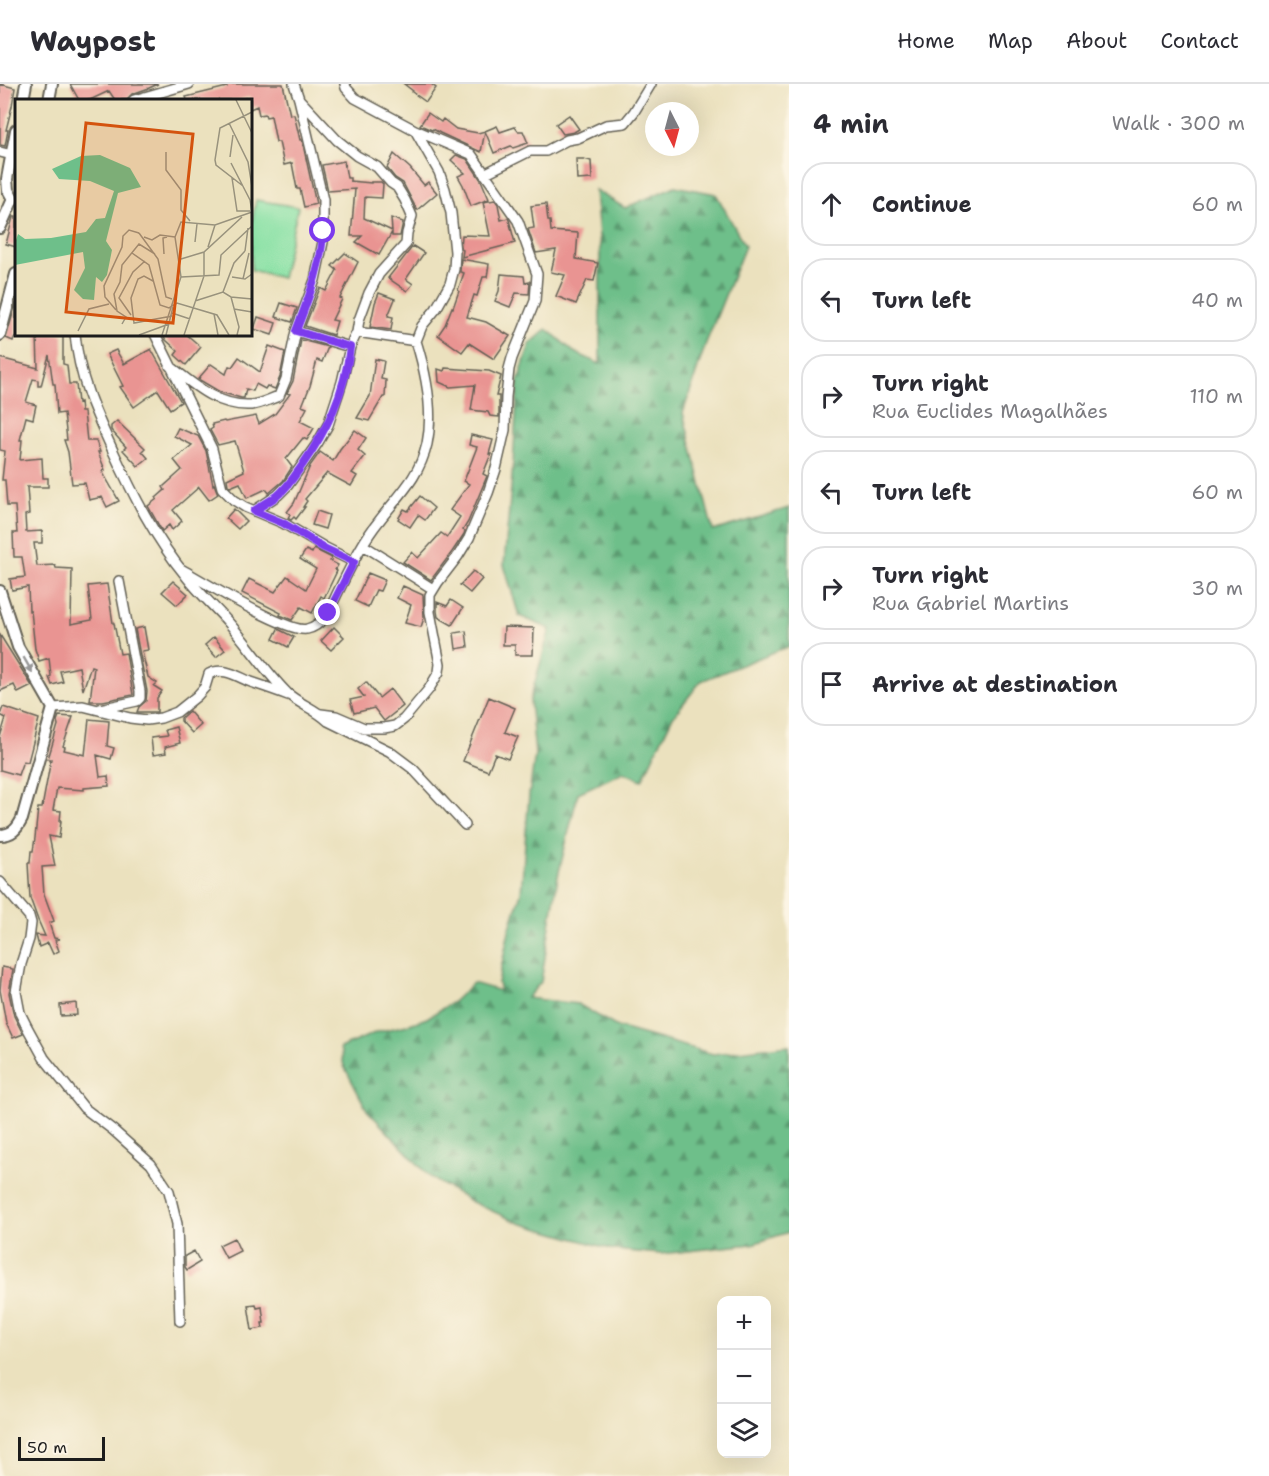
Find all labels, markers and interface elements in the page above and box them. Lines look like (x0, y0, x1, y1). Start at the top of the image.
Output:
text: Waypost (30, 22, 156, 60)
text: Home (897, 27, 955, 55)
text: Map (988, 27, 1033, 55)
text: About (1066, 27, 1127, 55)
text: Contact (1160, 27, 1239, 55)
inset map (15, 99, 252, 336)
north arrow (645, 102, 699, 156)
text: 4 min (813, 106, 889, 141)
text: Walk · 300 m (1112, 110, 1245, 136)
icon: ahead (815, 188, 848, 221)
text: Continue (872, 190, 972, 219)
text: 60 m (1191, 191, 1243, 217)
route start (309, 217, 335, 243)
icon: left (815, 284, 848, 317)
text: Turn left (872, 286, 971, 315)
text: 40 m (1191, 287, 1243, 313)
text: Turn right (872, 369, 989, 398)
icon: right (815, 380, 848, 413)
text: 110 m (1189, 383, 1243, 409)
text: Rua Euclides Magalhães (872, 398, 1108, 424)
icon: left (815, 476, 848, 509)
text: Turn left (872, 478, 971, 507)
text: 60 m (1191, 479, 1243, 505)
text: Turn right (872, 561, 989, 590)
icon: right (815, 572, 848, 605)
text: 30 m (1191, 575, 1243, 601)
text: Rua Gabriel Martins (872, 590, 1069, 616)
route end (314, 599, 340, 625)
one-way arrow (23, 657, 34, 673)
icon: arrive (815, 668, 848, 701)
text: Arrive at destination (872, 670, 1118, 699)
map controls (717, 1296, 771, 1458)
button: + (717, 1296, 771, 1350)
button: − (717, 1350, 771, 1404)
button: layers (717, 1404, 771, 1458)
scale bar (18, 1434, 105, 1462)
text: 50 m (27, 1437, 67, 1458)

